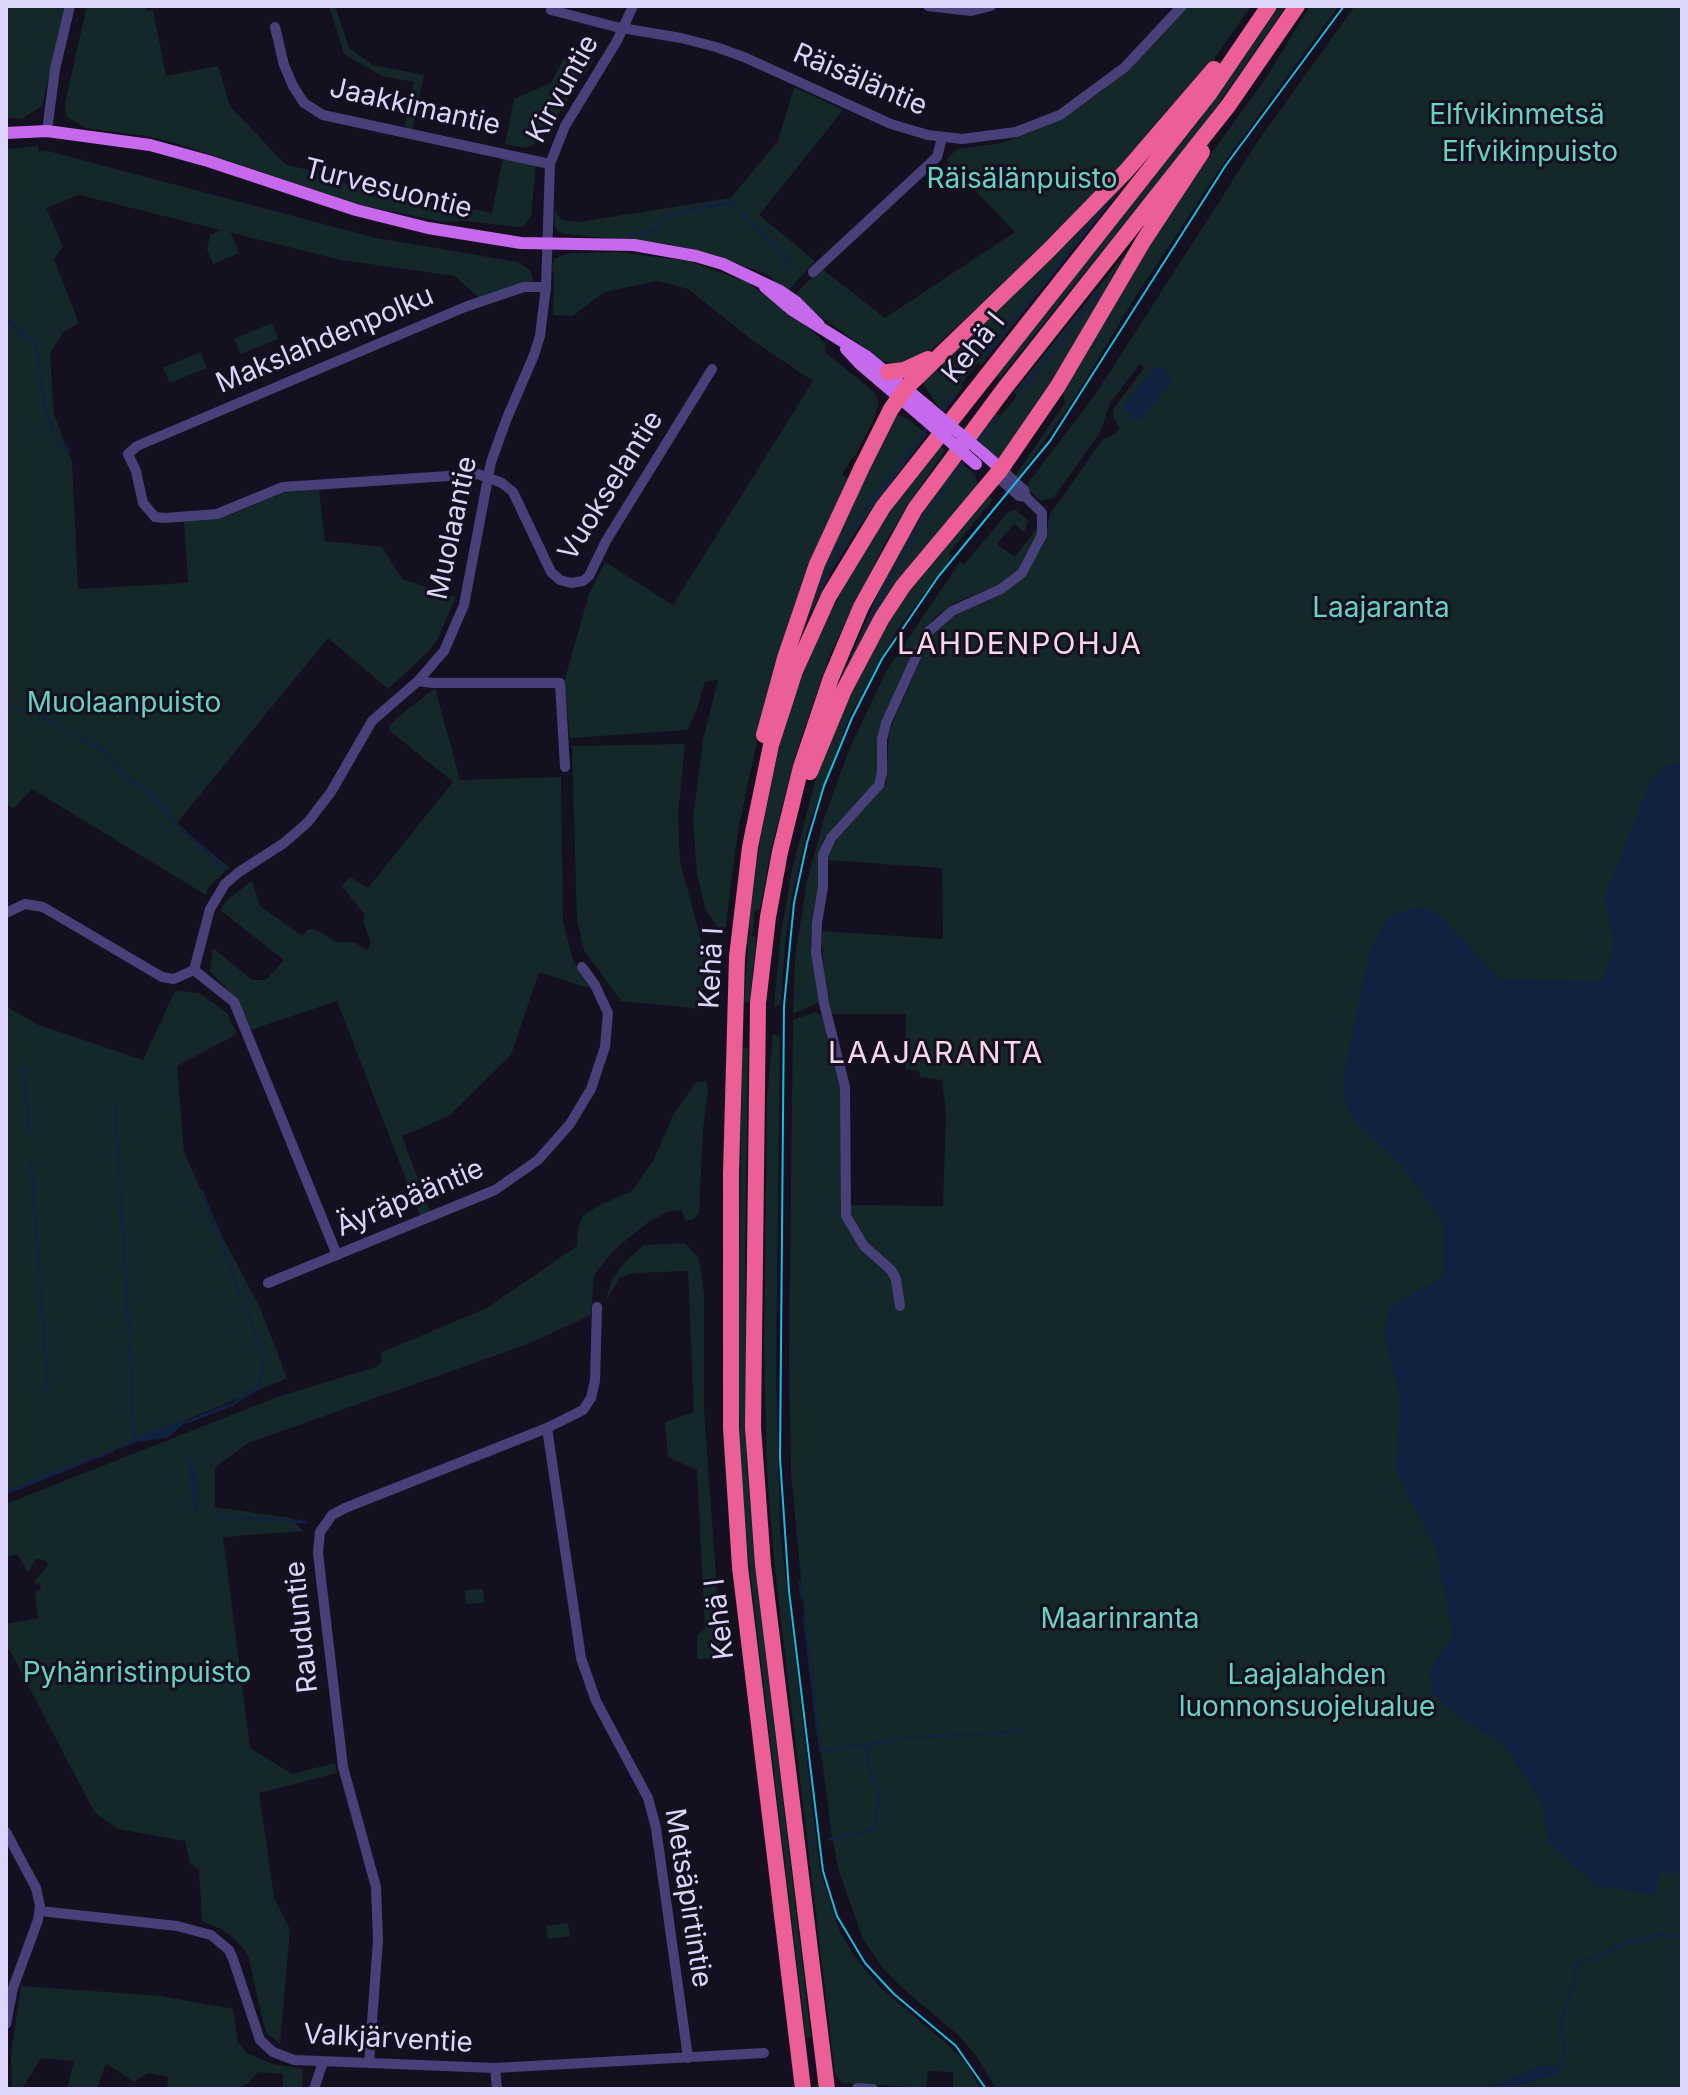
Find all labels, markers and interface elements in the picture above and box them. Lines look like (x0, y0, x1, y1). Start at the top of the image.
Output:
street label: Kirvuntie (520, 29, 606, 149)
street label: Räisäläntie (788, 37, 932, 123)
street label: Jaakkimantie (326, 71, 504, 143)
park label: Elfvikinmetsä (1429, 99, 1605, 133)
park label: Elfvikinpuisto (1442, 136, 1618, 170)
street label: Turvesuontie (300, 152, 476, 226)
park label: Räisälänpuisto (927, 163, 1117, 197)
street label: Makslahdenpolku (211, 279, 439, 401)
street label: Kehä I (935, 306, 1013, 390)
street label: Vuokselantie (552, 405, 670, 567)
street label: Muolaantie (421, 453, 485, 603)
park label: Laajaranta (1312, 592, 1450, 626)
district label: LAHDENPOHJA (897, 627, 1143, 663)
park label: Muolaanpuisto (27, 687, 221, 721)
street label: Kehä I (693, 926, 731, 1010)
district label: LAAJARANTA (828, 1036, 1044, 1072)
street label: Äyräpääntie (331, 1152, 489, 1244)
street label: Rauduntie (278, 1559, 326, 1695)
street label: Kehä I (698, 1576, 742, 1662)
park label: Maarinranta (1041, 1603, 1199, 1637)
park label: Pyhänristinpuisto (23, 1657, 251, 1691)
park label: Laajalahden luonnonsuojelualue (1179, 1659, 1435, 1725)
street label: Metsäpirtintie (657, 1806, 719, 1990)
street label: Valkjärventie (302, 2018, 474, 2060)

